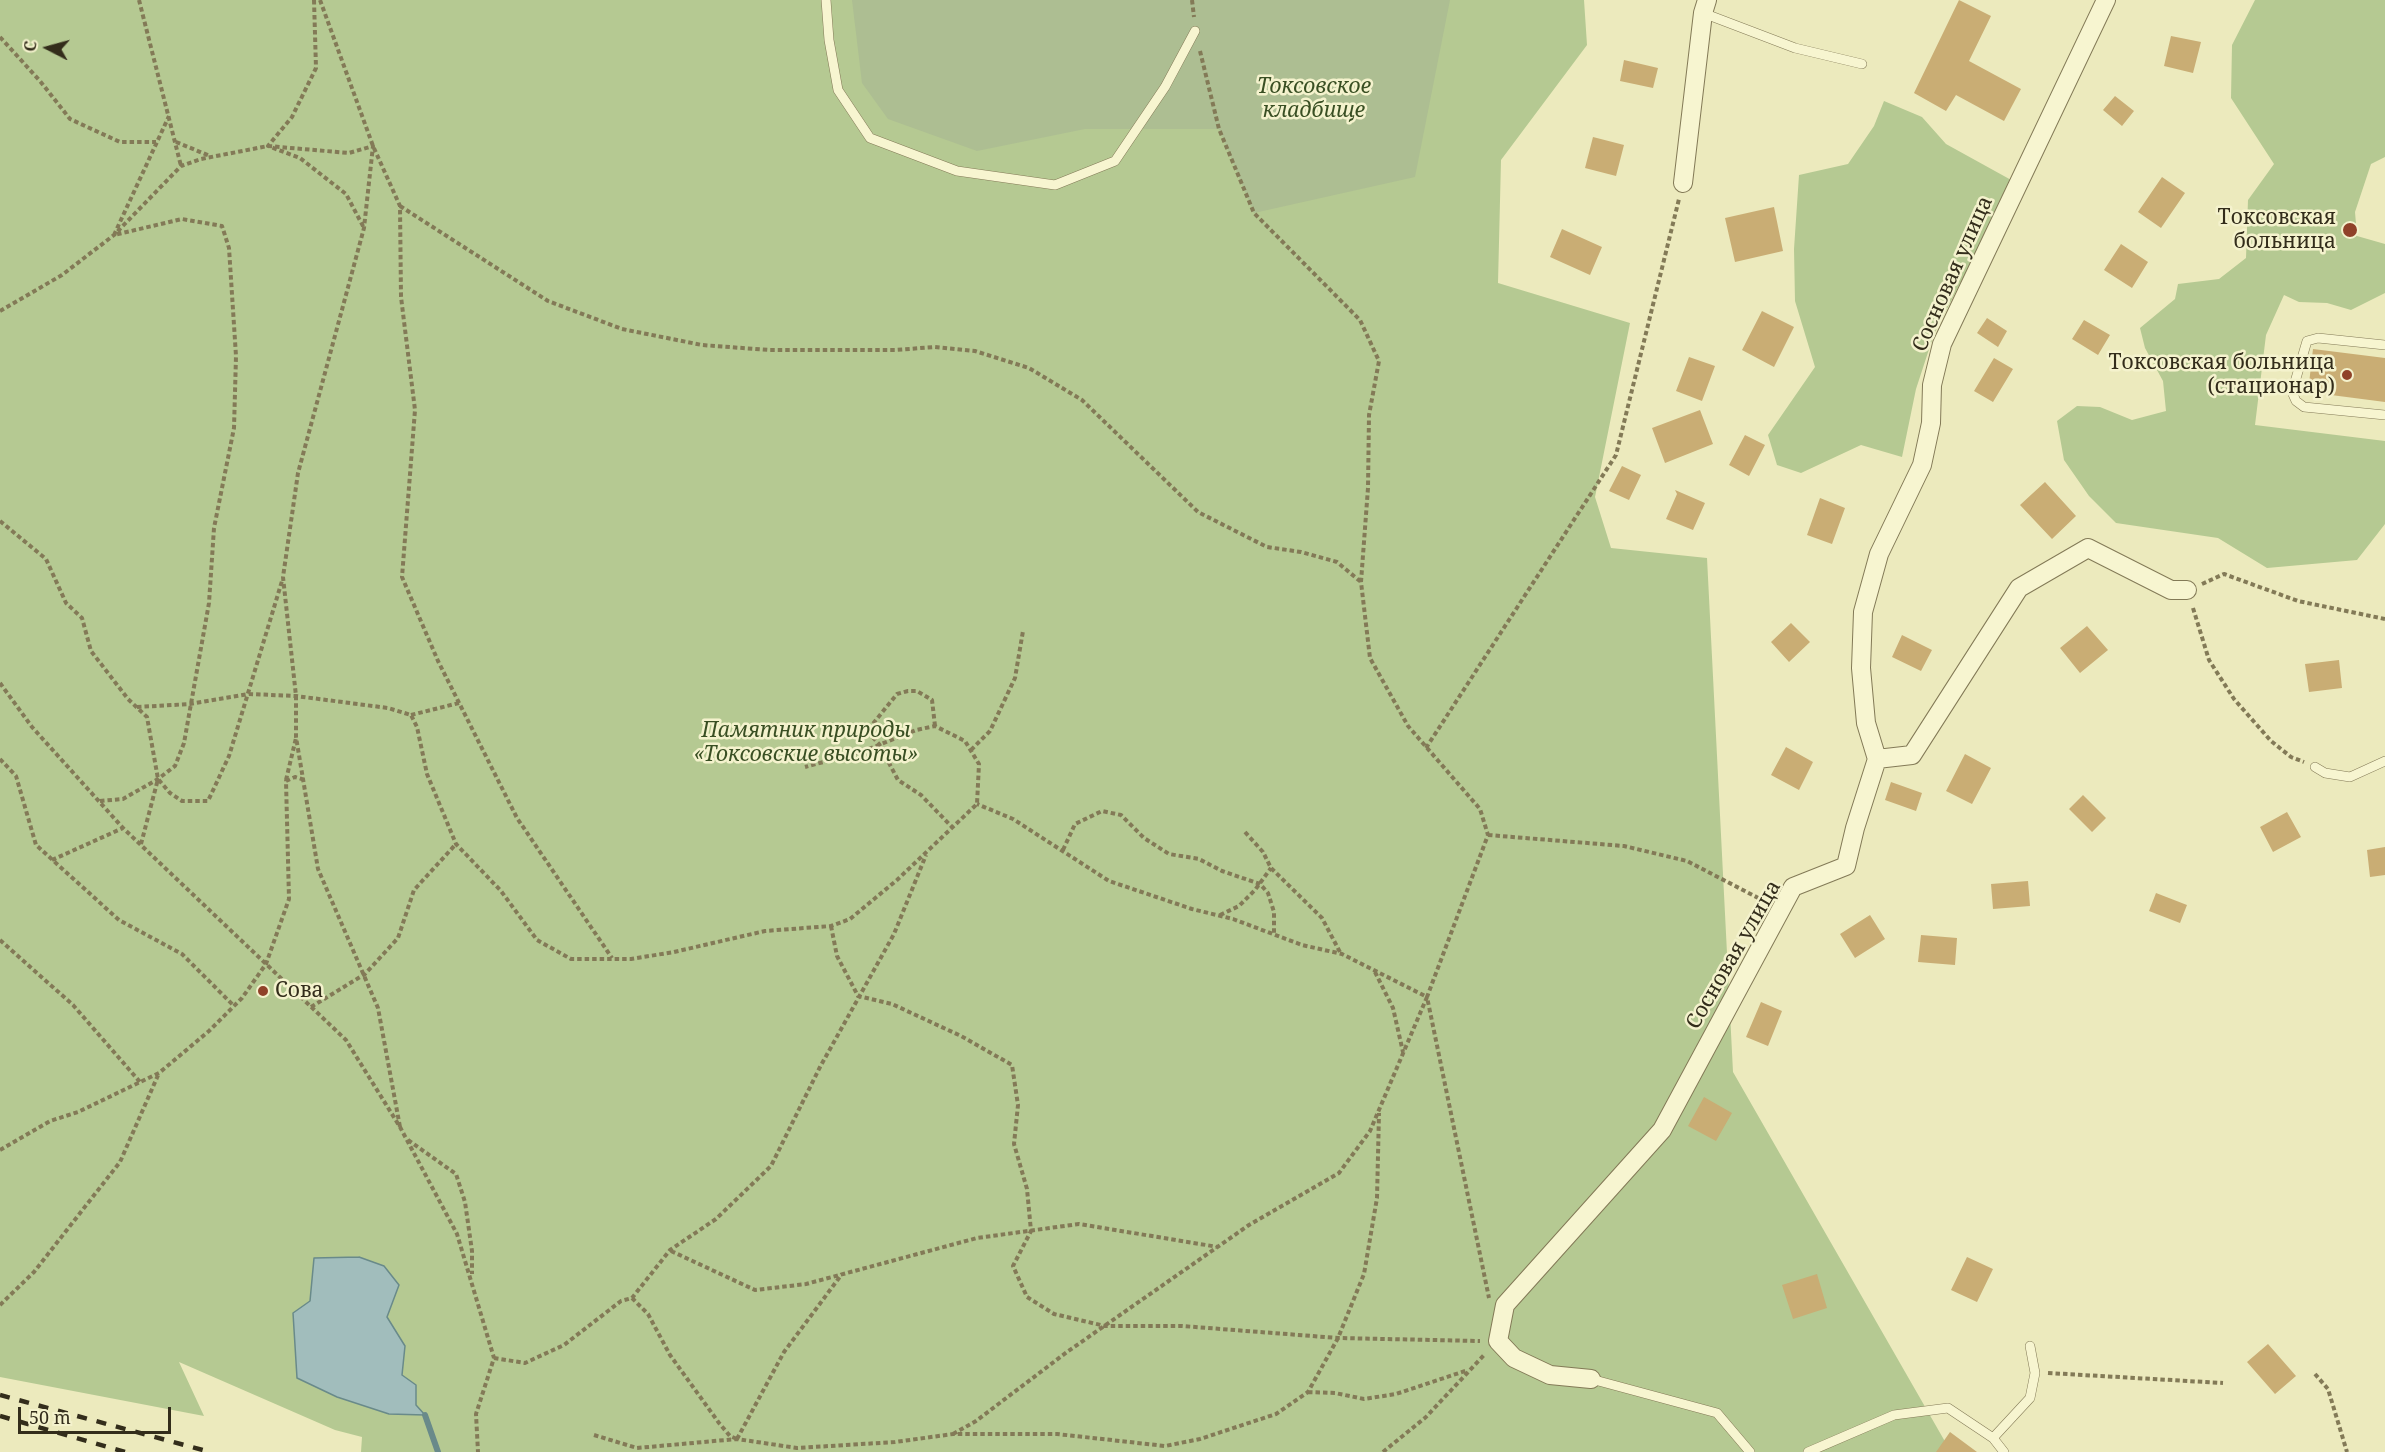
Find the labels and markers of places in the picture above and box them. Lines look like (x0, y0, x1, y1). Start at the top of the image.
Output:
place label: Токсовская больница (2218, 205, 2336, 255)
marker: Токсовская больница (2341, 221, 2359, 239)
place label: Токсовская больница (стационар) (2108, 350, 2335, 400)
marker: Токсовская больница (стационар) (2340, 368, 2354, 382)
place label: Сова (275, 978, 324, 1004)
marker: Сова (256, 984, 270, 998)

